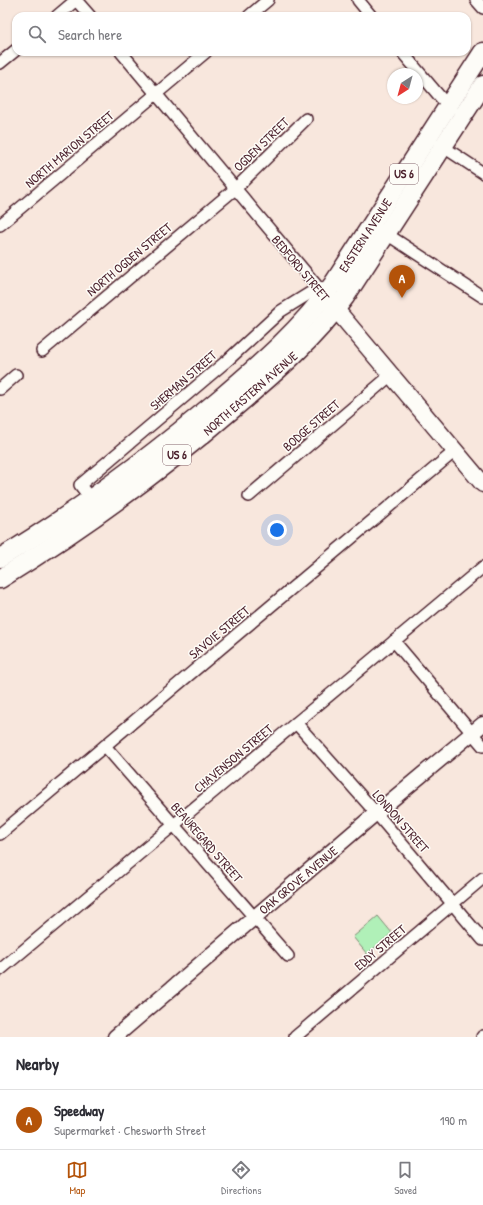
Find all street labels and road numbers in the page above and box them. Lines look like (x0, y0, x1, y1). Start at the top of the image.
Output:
street label: NORTH MARION STREET (21, 106, 118, 192)
street label: OGDEN STREET (229, 112, 293, 175)
road number: US 6 (390, 164, 418, 184)
street label: EASTERN AVENUE (334, 194, 396, 276)
street label: NORTH OGDEN STREET (83, 217, 176, 300)
street label: BEDFORD STREET (268, 231, 335, 306)
street label: SHERMAN STREET (146, 345, 221, 414)
street label: NORTH EASTERN AVENUE (199, 347, 301, 439)
street label: BODGE STREET (278, 394, 344, 455)
road number: US 6 (163, 445, 191, 465)
street label: SAVOIE STREET (185, 601, 254, 663)
street label: CHAVENSON STREET (190, 719, 277, 796)
street label: LONDON STREET (369, 786, 434, 857)
street label: BEAUREGARD STREET (167, 798, 247, 887)
street label: OAK GROVE AVENUE (255, 841, 342, 918)
street label: EDDY STREET (350, 919, 410, 974)

